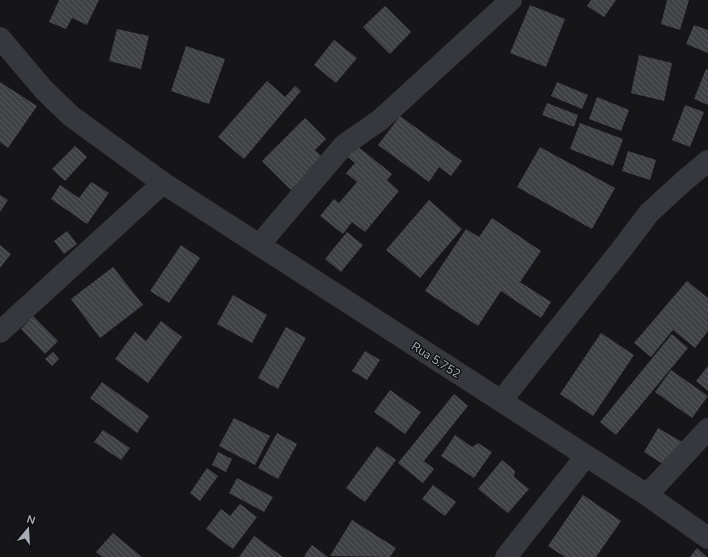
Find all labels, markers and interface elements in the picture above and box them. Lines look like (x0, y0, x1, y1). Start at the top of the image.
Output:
street label: Rua 5.752 (408, 338, 464, 382)
north arrow (8, 509, 48, 549)
text: N (25, 512, 37, 528)

